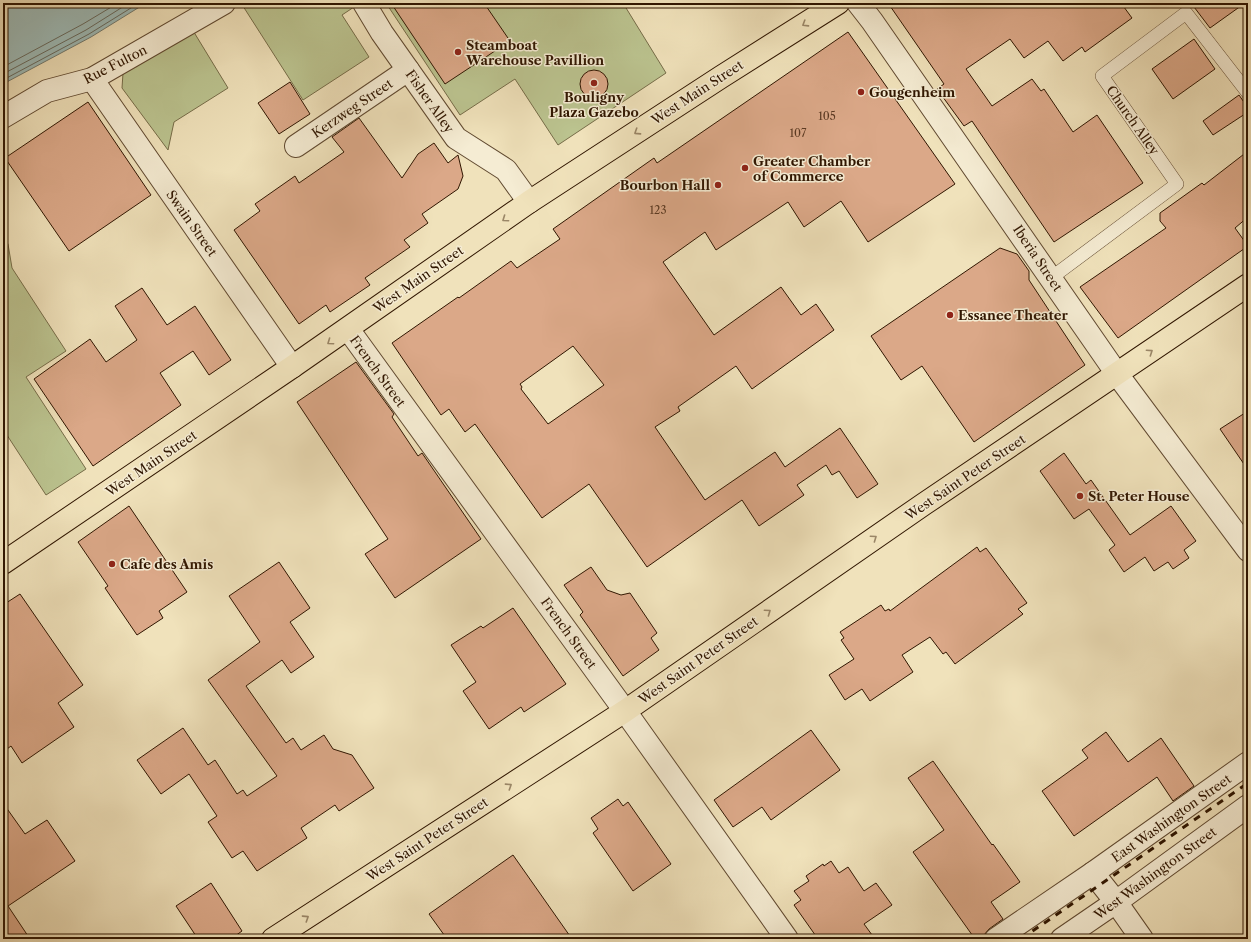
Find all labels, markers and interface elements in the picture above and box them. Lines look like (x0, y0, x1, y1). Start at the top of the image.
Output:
one-way arrow (802, 19, 809, 26)
place label: Steamboat Warehouse Pavillion (465, 37, 604, 68)
street label: Rue Fulton (81, 41, 149, 87)
marker: Steamboat Warehouse Pavillion (453, 47, 463, 57)
street label: West Main Street (647, 56, 746, 128)
street label: Fisher Alley (402, 66, 458, 136)
street label: Kerzweg Street (309, 75, 396, 141)
marker: Bouligny Plaza Gazebo (589, 78, 599, 88)
street label: Church Alley (1103, 82, 1163, 158)
place label: Gougenheim (869, 84, 955, 100)
marker: Gougenheim (856, 87, 866, 97)
place label: Bouligny Plaza Gazebo (549, 89, 639, 120)
house number: 105 (818, 109, 836, 123)
house number: 107 (789, 126, 807, 140)
one-way arrow (634, 127, 641, 134)
place label: Greater Chamber of Commerce (753, 153, 871, 184)
marker: Greater Chamber of Commerce (740, 163, 750, 173)
place label: Bourbon Hall (620, 177, 710, 193)
marker: Bourbon Hall (713, 180, 723, 190)
street label: Swain Street (163, 187, 221, 260)
house number: 123 (649, 203, 667, 217)
one-way arrow (502, 214, 509, 221)
street label: Iberia Street (1010, 222, 1066, 294)
street label: West Main Street (369, 242, 466, 317)
place label: Essanee Theater (958, 307, 1069, 323)
marker: Essanee Theater (945, 310, 955, 320)
street label: French Street (347, 332, 410, 410)
one-way arrow (327, 337, 334, 344)
one-way arrow (1145, 350, 1152, 357)
street label: West Main Street (102, 426, 200, 500)
street label: West Saint Peter Street (901, 431, 1029, 524)
place label: St. Peter House (1088, 488, 1190, 504)
marker: St. Peter House (1075, 491, 1085, 501)
one-way arrow (870, 536, 877, 543)
place label: Cafe des Amis (120, 556, 213, 572)
marker: Cafe des Amis (107, 559, 117, 569)
street label: French Street (538, 594, 601, 672)
one-way arrow (763, 610, 770, 617)
street label: West Saint Peter Street (635, 613, 761, 708)
street label: East Washington Street (1108, 770, 1234, 865)
one-way arrow (505, 783, 512, 791)
street label: West Saint Peter Street (362, 793, 491, 885)
street label: West Washington Street (1090, 823, 1220, 923)
one-way arrow (302, 915, 309, 923)

